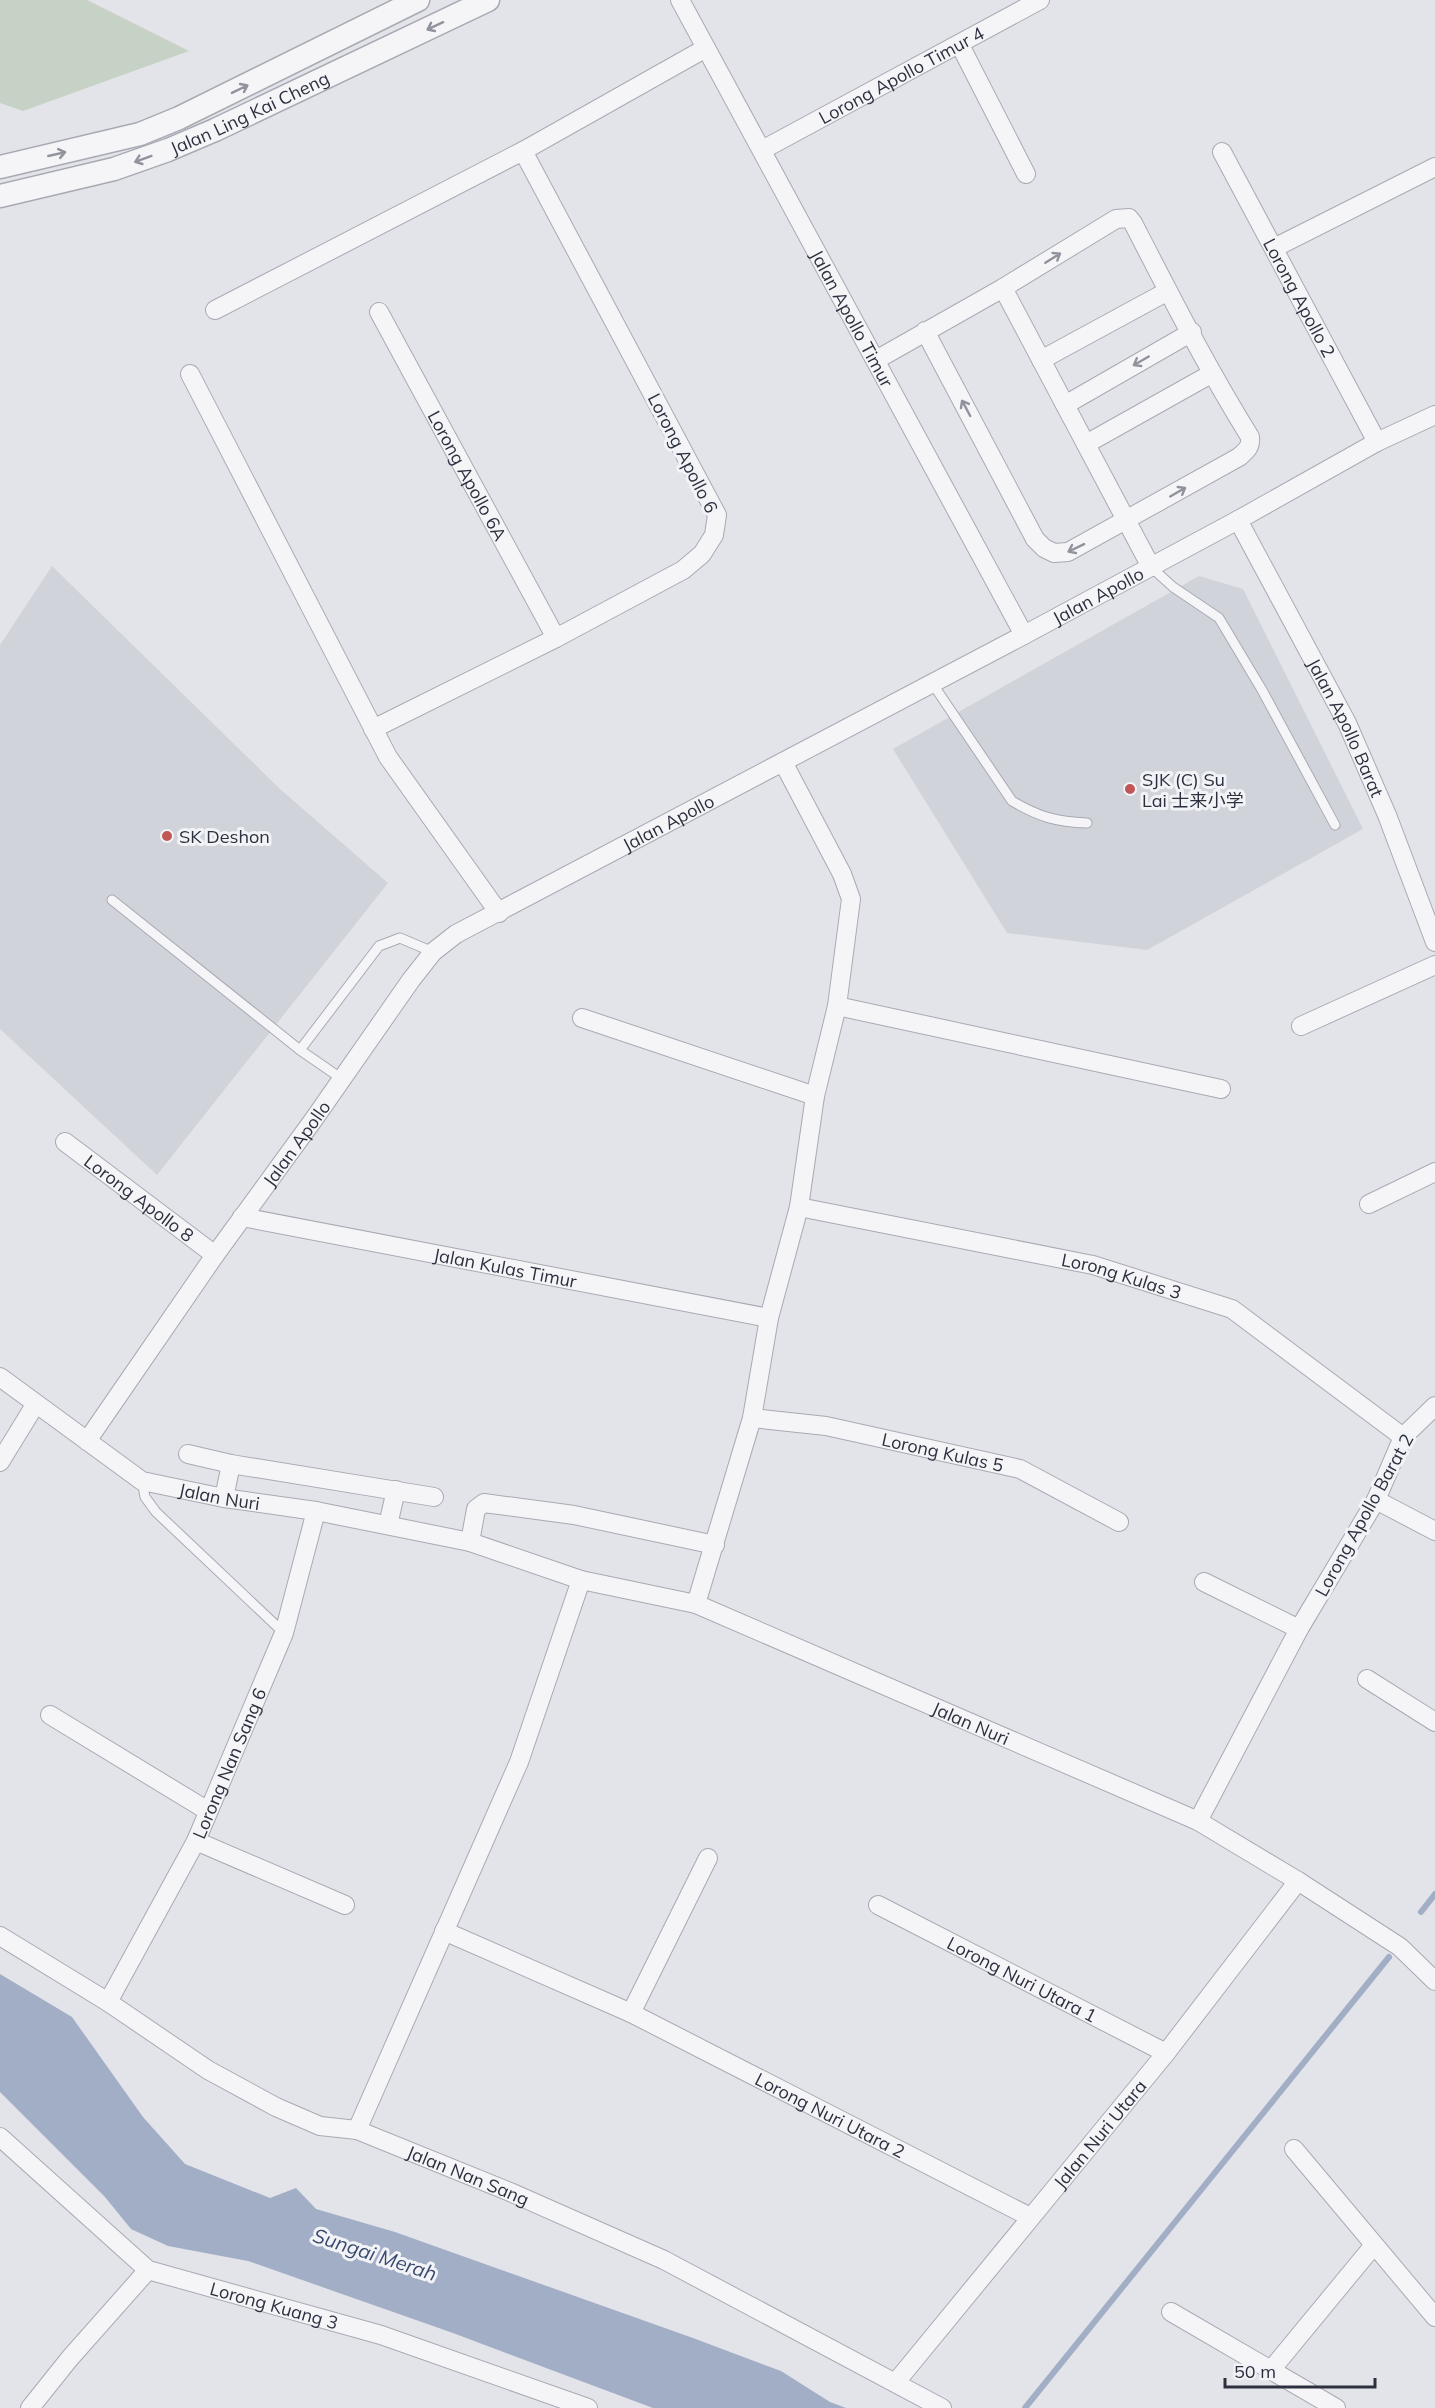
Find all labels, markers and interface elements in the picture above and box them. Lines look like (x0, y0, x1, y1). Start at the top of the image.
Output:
one-way arrow (427, 20, 445, 32)
street label: Lorong Apollo Timur 4 (815, 21, 988, 129)
street label: Jalan Ling Kai Cheng (166, 66, 333, 159)
one-way arrow (230, 82, 248, 94)
one-way arrow (47, 148, 66, 160)
one-way arrow (134, 154, 153, 165)
street label: Lorong Apollo 2 (1259, 234, 1341, 361)
street label: Jalan Apollo Timur (806, 246, 899, 391)
one-way arrow (1044, 251, 1061, 263)
one-way arrow (1133, 355, 1150, 367)
street label: Lorong Apollo 6 (643, 389, 723, 517)
one-way arrow (960, 399, 971, 417)
street label: Lorong Apollo 6A (423, 406, 512, 545)
one-way arrow (1169, 486, 1186, 498)
one-way arrow (1067, 542, 1085, 554)
street label: Jalan Apollo (1048, 561, 1147, 629)
street label: Jalan Apollo Barat (1303, 654, 1389, 800)
place label: SJK (C) Su Lai 士来小学 (1142, 768, 1244, 812)
marker: SJK (C) Su Lai 士来小学 (1123, 782, 1137, 796)
street label: Jalan Apollo (618, 789, 718, 856)
place label: SK Deshon (179, 825, 270, 848)
marker: SK Deshon (160, 829, 174, 843)
street label: Jalan Apollo (258, 1096, 335, 1191)
street label: Lorong Apollo 8 (80, 1149, 199, 1247)
street label: Jalan Kulas Timur (432, 1242, 579, 1293)
street label: Lorong Kulas 3 (1060, 1248, 1185, 1304)
street label: Lorong Kulas 5 (880, 1427, 1006, 1477)
street label: Lorong Apollo Barat 2 (1310, 1430, 1418, 1600)
street label: Jalan Nuri (177, 1477, 261, 1514)
street label: Lorong Nan Sang 6 (187, 1684, 271, 1842)
street label: Jalan Nuri (929, 1696, 1013, 1750)
street label: Lorong Nuri Utara 1 (943, 1931, 1101, 2027)
street label: Lorong Nuri Utara 2 (751, 2067, 909, 2163)
street label: Jalan Nuri Utara (1048, 2075, 1151, 2193)
street label: Jalan Nan Sang (404, 2140, 533, 2211)
water label: Sungai Merah (310, 2222, 440, 2286)
street label: Lorong Kuang 3 (207, 2276, 341, 2334)
scale bar (1225, 2351, 1375, 2389)
text: 50 m (1234, 2360, 1276, 2383)

